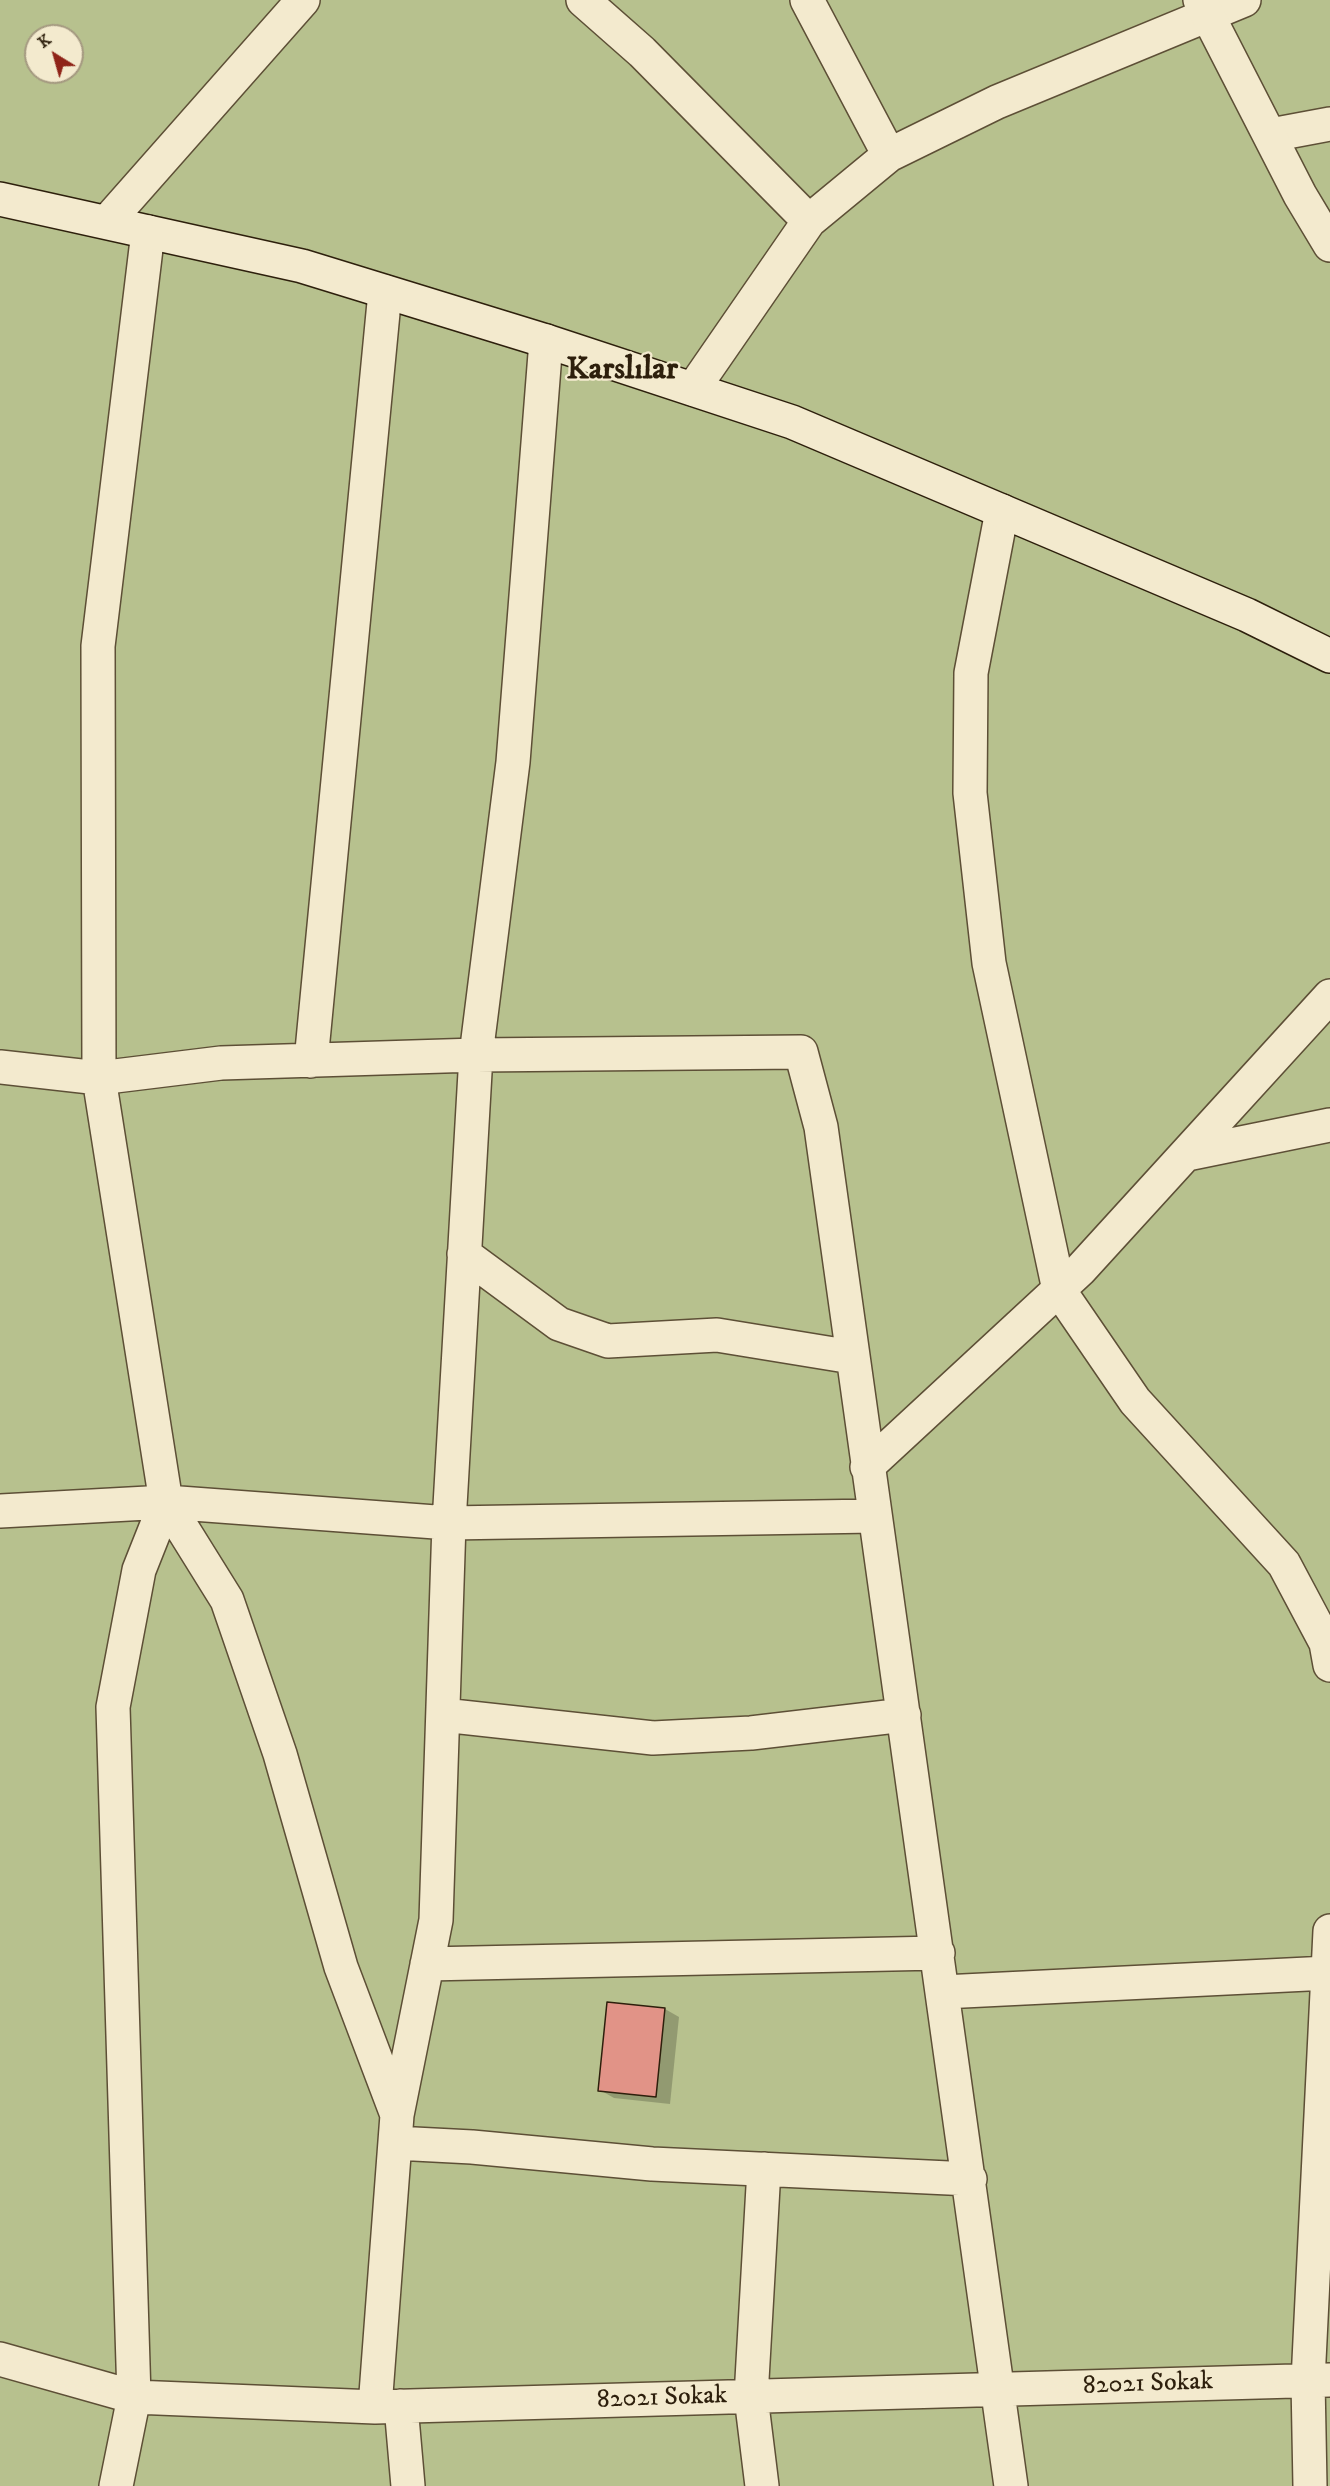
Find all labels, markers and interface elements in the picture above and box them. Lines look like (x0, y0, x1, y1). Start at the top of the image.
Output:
north arrow (24, 24, 84, 84)
text: K (34, 30, 55, 53)
district label: Karslılar (566, 352, 678, 390)
street label: 82021 Sokak (1082, 2367, 1214, 2403)
street label: 82021 Sokak (596, 2381, 728, 2417)

